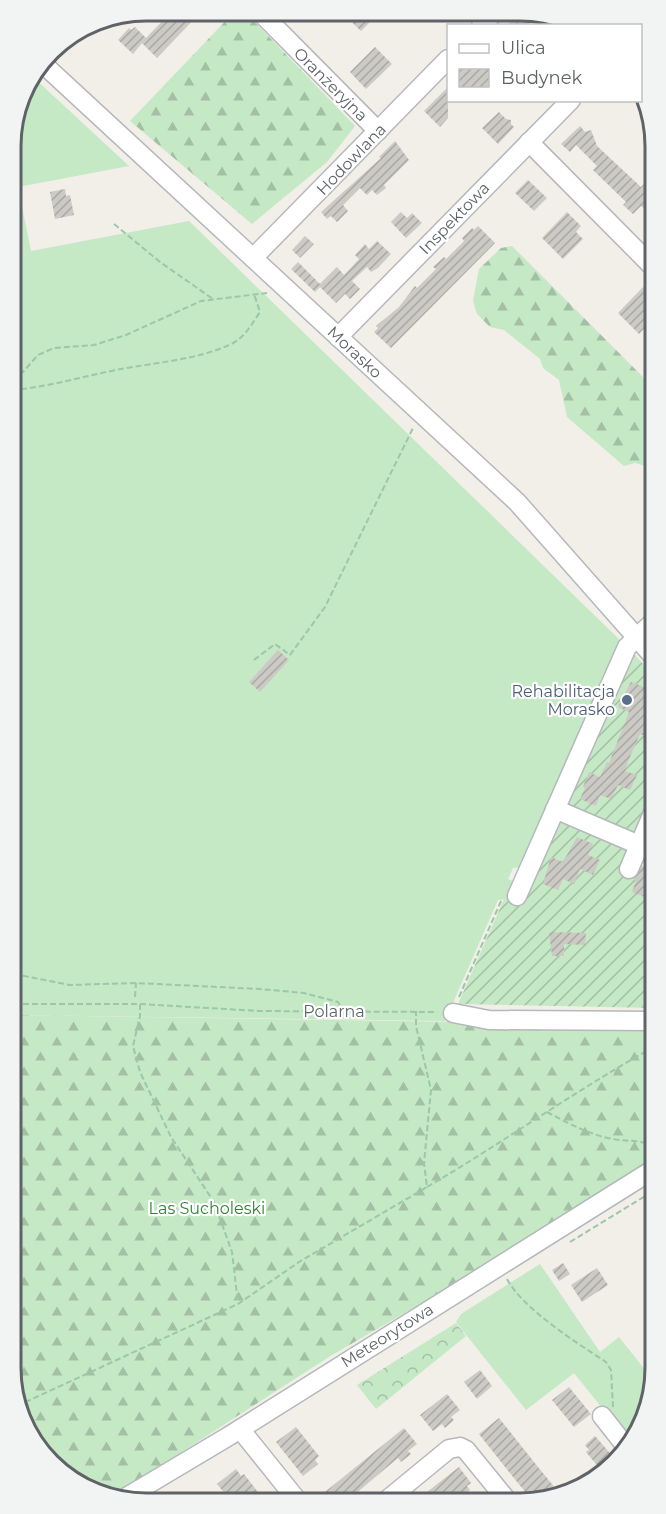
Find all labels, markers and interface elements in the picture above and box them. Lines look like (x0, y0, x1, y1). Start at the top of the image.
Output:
legend (447, 24, 642, 102)
text: Ulica (501, 37, 546, 59)
street label: Oranżeryjna (290, 44, 371, 125)
text: Budynek (501, 67, 583, 89)
street label: Hodowlana (313, 120, 390, 199)
street label: Inspektowa (415, 178, 493, 258)
street label: Morasko (323, 322, 386, 382)
place label: Rehabilitacja Morasko (511, 682, 615, 719)
marker: Rehabilitacja Morasko (620, 693, 634, 707)
street label: Polarna (303, 1002, 365, 1021)
park label: Las Sucholeski (149, 1199, 265, 1218)
street label: Meteorytowa (338, 1300, 437, 1371)

